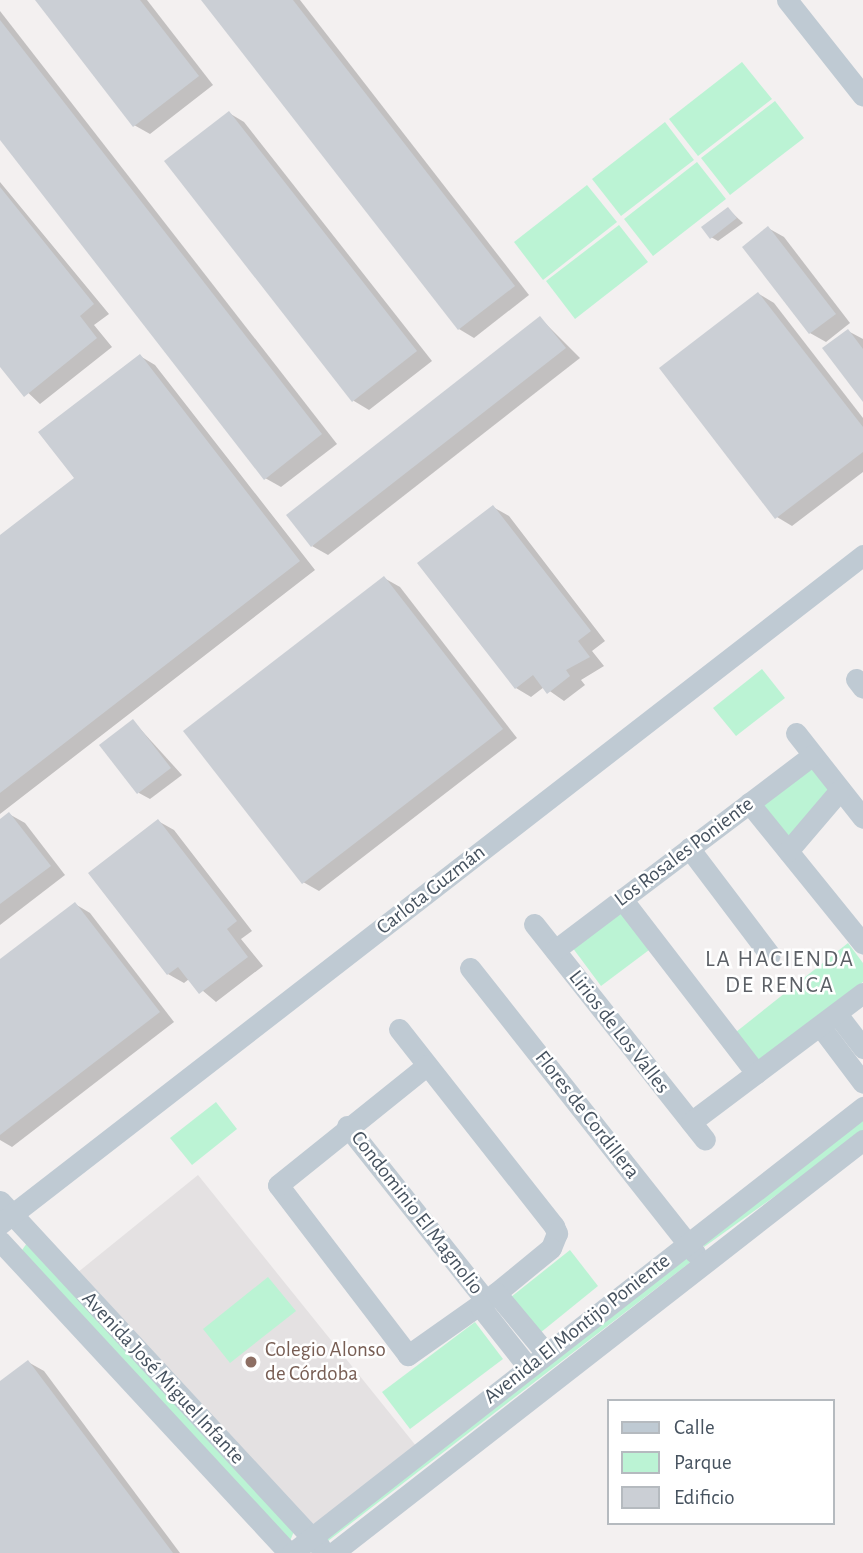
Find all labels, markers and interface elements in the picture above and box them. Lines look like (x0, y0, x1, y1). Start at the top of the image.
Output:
street label: Los Rosales Poniente (610, 792, 758, 912)
street label: Carlota Guzmán (372, 840, 490, 940)
district label: LA HACIENDA DE RENCA (706, 946, 854, 1000)
street label: Lirios de Los Valles (563, 965, 675, 1099)
street label: Flores de Cordillera (529, 1046, 645, 1184)
street label: Condominio El Magnolio (345, 1126, 489, 1300)
street label: Avenida El Montijo Poniente (479, 1248, 675, 1410)
street label: Avenida José Miguel Infante (76, 1286, 250, 1470)
place label: Colegio Alonso de Córdoba (265, 1337, 386, 1387)
marker: Colegio Alonso de Córdoba (243, 1354, 259, 1370)
legend (608, 1399, 835, 1525)
text: Calle (674, 1417, 715, 1438)
text: Parque (674, 1452, 732, 1473)
text: Edificio (674, 1487, 735, 1508)

